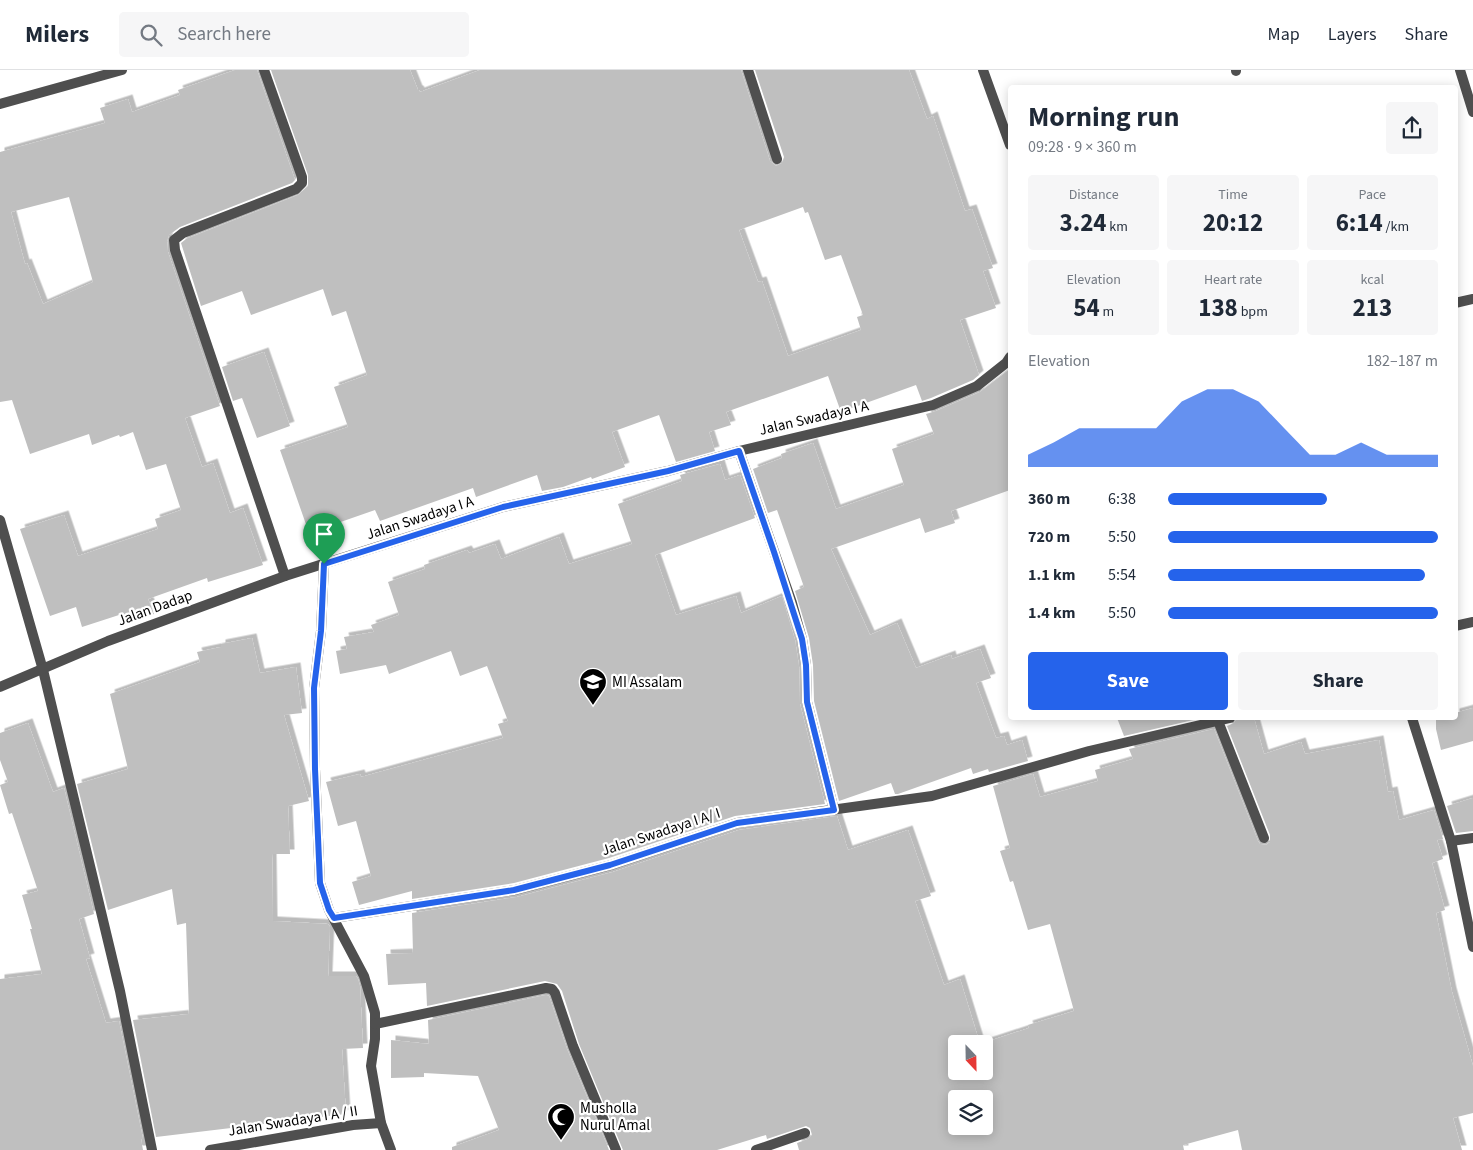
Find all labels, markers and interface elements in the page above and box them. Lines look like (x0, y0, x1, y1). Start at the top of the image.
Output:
search box (119, 12, 469, 57)
text: Milers (25, 17, 89, 52)
icon: search (137, 21, 165, 49)
text: Search here (177, 21, 271, 48)
text: Map (1268, 22, 1300, 47)
text: Layers (1328, 22, 1377, 47)
text: Share (1405, 22, 1448, 47)
text: Morning run (1028, 97, 1179, 137)
button: share (1386, 102, 1438, 154)
text: 09:28 · 9 × 360 m (1028, 136, 1137, 158)
text: Distance (1069, 185, 1119, 205)
text: Time (1218, 185, 1248, 205)
text: Pace (1359, 185, 1386, 205)
text: 3.24 (1059, 205, 1107, 241)
text: 20:12 (1203, 205, 1263, 241)
text: 6:14 (1336, 205, 1383, 241)
text: km (1107, 217, 1128, 237)
text: /km (1383, 217, 1409, 237)
text: Elevation (1066, 270, 1121, 290)
text: Heart rate (1204, 270, 1262, 290)
text: kcal (1361, 270, 1384, 290)
text: 54 (1073, 290, 1100, 326)
text: 138 (1198, 290, 1238, 326)
text: 213 (1353, 290, 1392, 326)
text: m (1100, 302, 1114, 322)
text: bpm (1238, 302, 1268, 322)
text: Elevation (1028, 350, 1090, 372)
text: 182–187 m (1366, 350, 1438, 372)
street label: Jalan Swadaya I A (757, 395, 872, 441)
text: 360 m (1028, 488, 1070, 510)
text: 6:38 (1108, 488, 1136, 510)
street label: Jalan Swadaya I A (364, 490, 477, 545)
pin (303, 513, 345, 564)
icon: arrive (310, 520, 338, 548)
text: 720 m (1028, 526, 1070, 548)
text: 5:50 (1108, 526, 1136, 548)
text: 1.1 km (1028, 564, 1075, 586)
text: 5:54 (1108, 564, 1136, 586)
street label: Jalan Dadap (115, 585, 195, 631)
text: 1.4 km (1028, 602, 1075, 624)
text: 5:50 (1108, 602, 1136, 624)
button: Save (1028, 652, 1228, 710)
button: Share (1238, 652, 1438, 710)
school or university icon: MI Assalam (578, 667, 608, 706)
place label: MI Assalam (612, 672, 682, 693)
street label: Jalan Swadaya I A/ I (599, 803, 723, 861)
north arrow (948, 1035, 992, 1080)
map controls (948, 1035, 993, 1135)
button: layers (948, 1090, 993, 1135)
place label: Musholla Nurul Amal (580, 1098, 650, 1136)
street label: Jalan Swadaya I A / II (227, 1100, 359, 1142)
mosque icon: Musholla Nurul Amal (546, 1102, 576, 1141)

